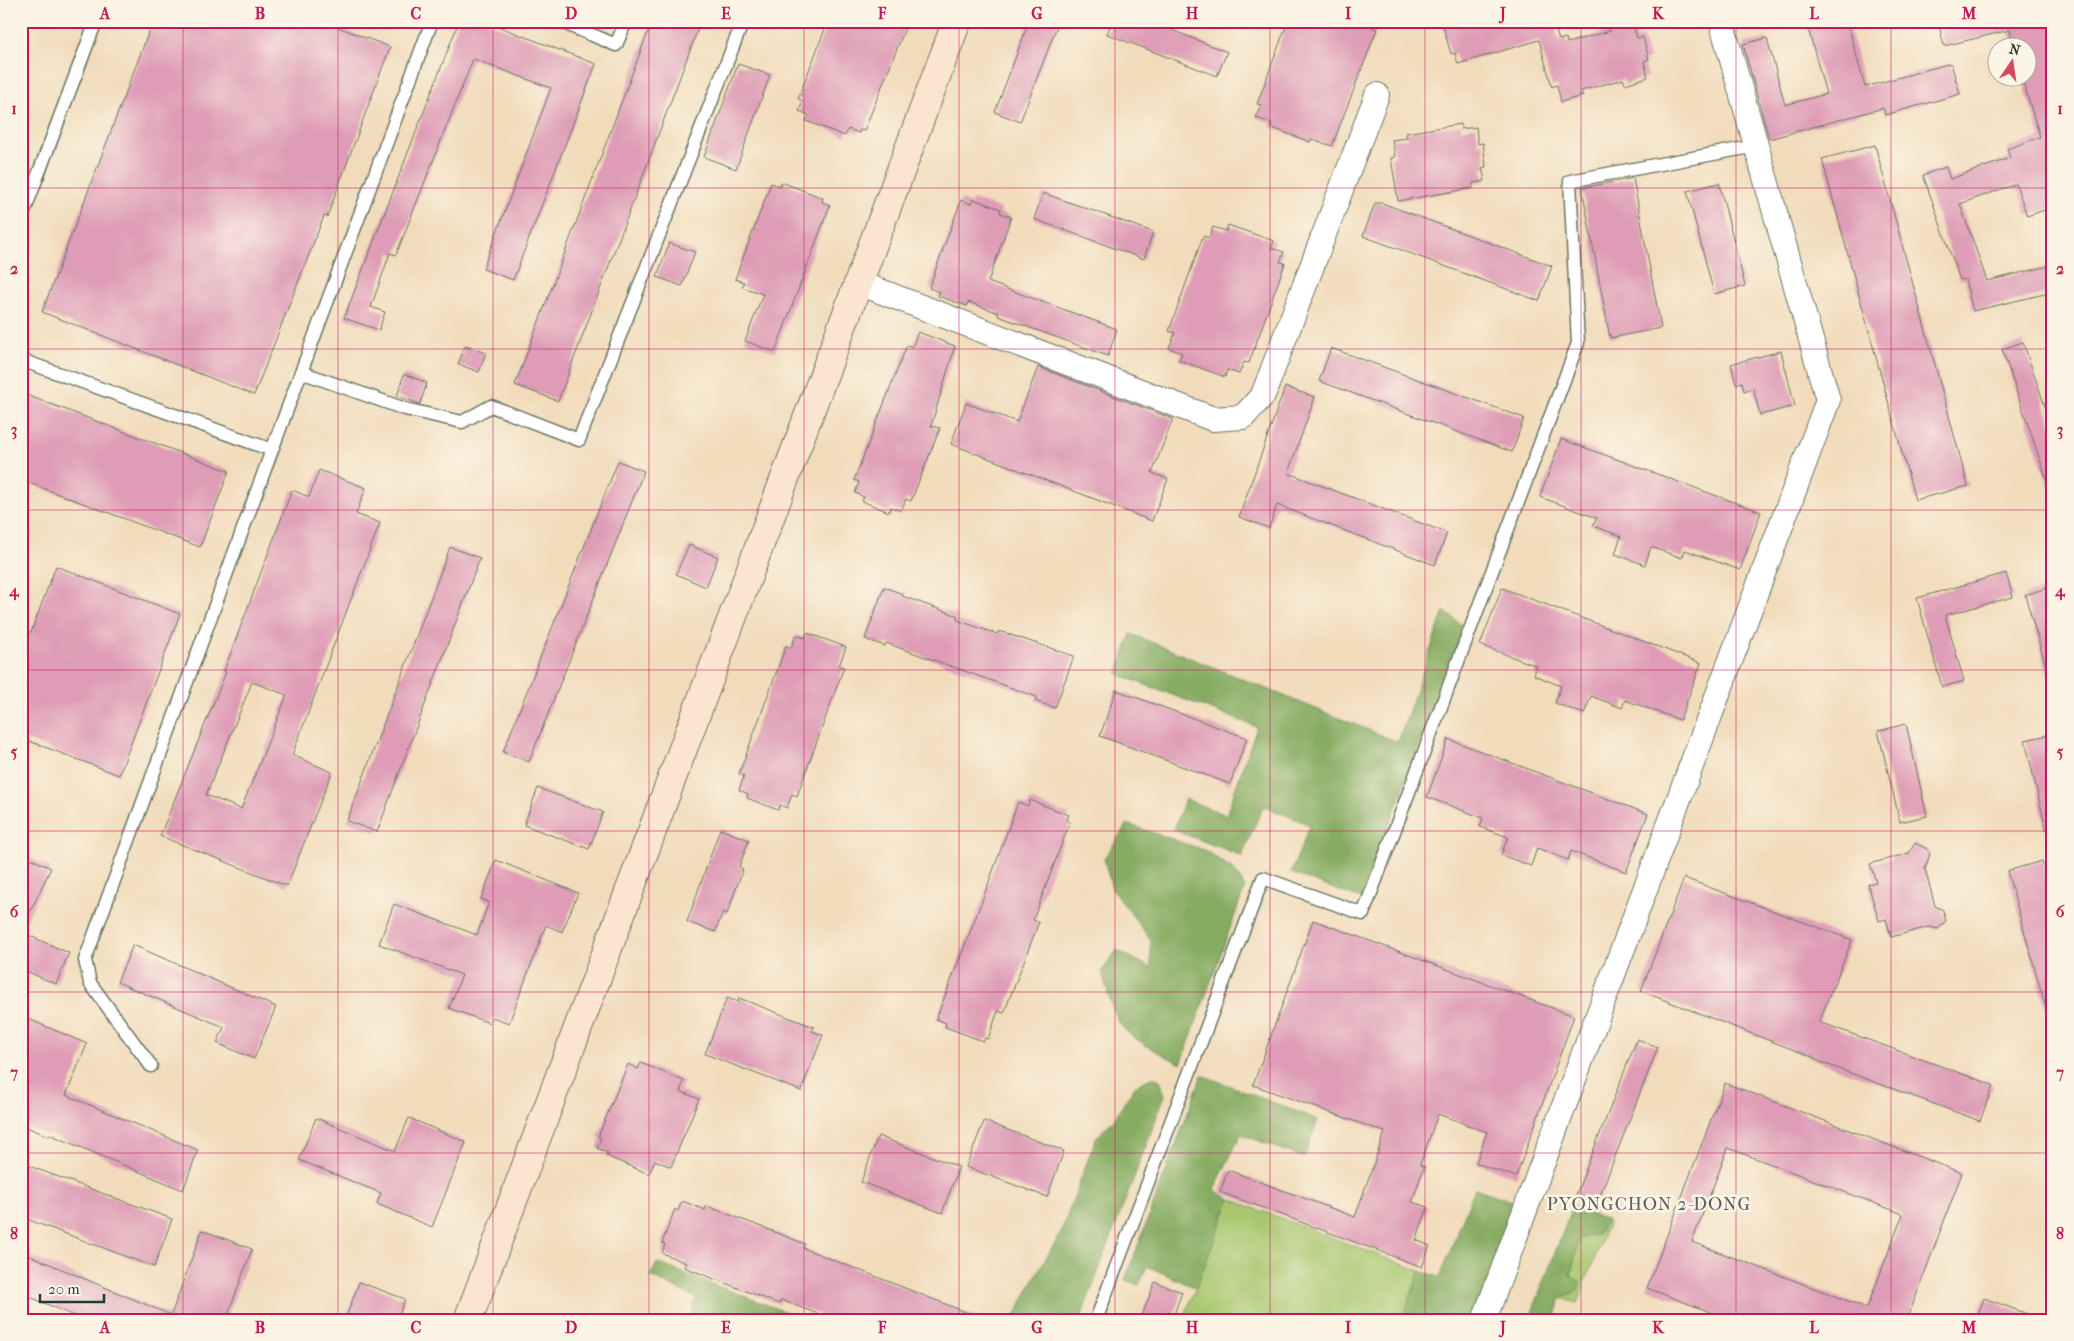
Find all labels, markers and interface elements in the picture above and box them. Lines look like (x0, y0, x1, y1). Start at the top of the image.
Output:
text: A (99, 4, 111, 23)
text: B (255, 4, 265, 23)
text: C (411, 4, 422, 23)
text: D (565, 4, 577, 23)
text: E (721, 4, 731, 23)
text: F (877, 4, 887, 23)
text: G (1031, 4, 1043, 23)
text: H (1186, 4, 1199, 23)
text: I (1345, 4, 1352, 23)
text: J (1498, 4, 1506, 24)
text: K (1652, 4, 1665, 23)
text: L (1809, 4, 1819, 23)
text: M (1961, 4, 1977, 23)
north arrow (1986, 38, 2036, 88)
text: N (2008, 40, 2022, 59)
text: 1 (11, 99, 17, 118)
text: 1 (2057, 99, 2063, 118)
text: 2 (10, 259, 18, 278)
text: 2 (2056, 259, 2064, 278)
text: 3 (11, 420, 17, 440)
text: 3 (2057, 420, 2063, 440)
text: 4 (8, 581, 20, 601)
text: 4 (2054, 581, 2066, 601)
text: 5 (11, 742, 18, 761)
text: 5 (2057, 742, 2064, 761)
text: 6 (10, 902, 19, 921)
text: 6 (2056, 902, 2065, 921)
text: 7 (9, 1063, 18, 1082)
text: 7 (2055, 1063, 2064, 1082)
district label: PYONGCHON 2-DONG (1547, 1194, 1751, 1215)
text: 8 (10, 1224, 18, 1243)
text: 8 (2056, 1224, 2064, 1243)
scale bar (40, 1271, 104, 1303)
text: 20 m (48, 1280, 80, 1298)
text: A (99, 1318, 111, 1337)
text: B (255, 1318, 265, 1337)
text: C (411, 1318, 422, 1337)
text: D (565, 1318, 577, 1337)
text: E (721, 1318, 731, 1337)
text: F (877, 1318, 887, 1337)
text: G (1031, 1318, 1043, 1337)
text: H (1186, 1318, 1199, 1337)
text: I (1345, 1318, 1352, 1337)
text: J (1498, 1318, 1506, 1338)
text: K (1652, 1318, 1665, 1337)
text: L (1809, 1318, 1819, 1337)
text: M (1961, 1318, 1977, 1337)

